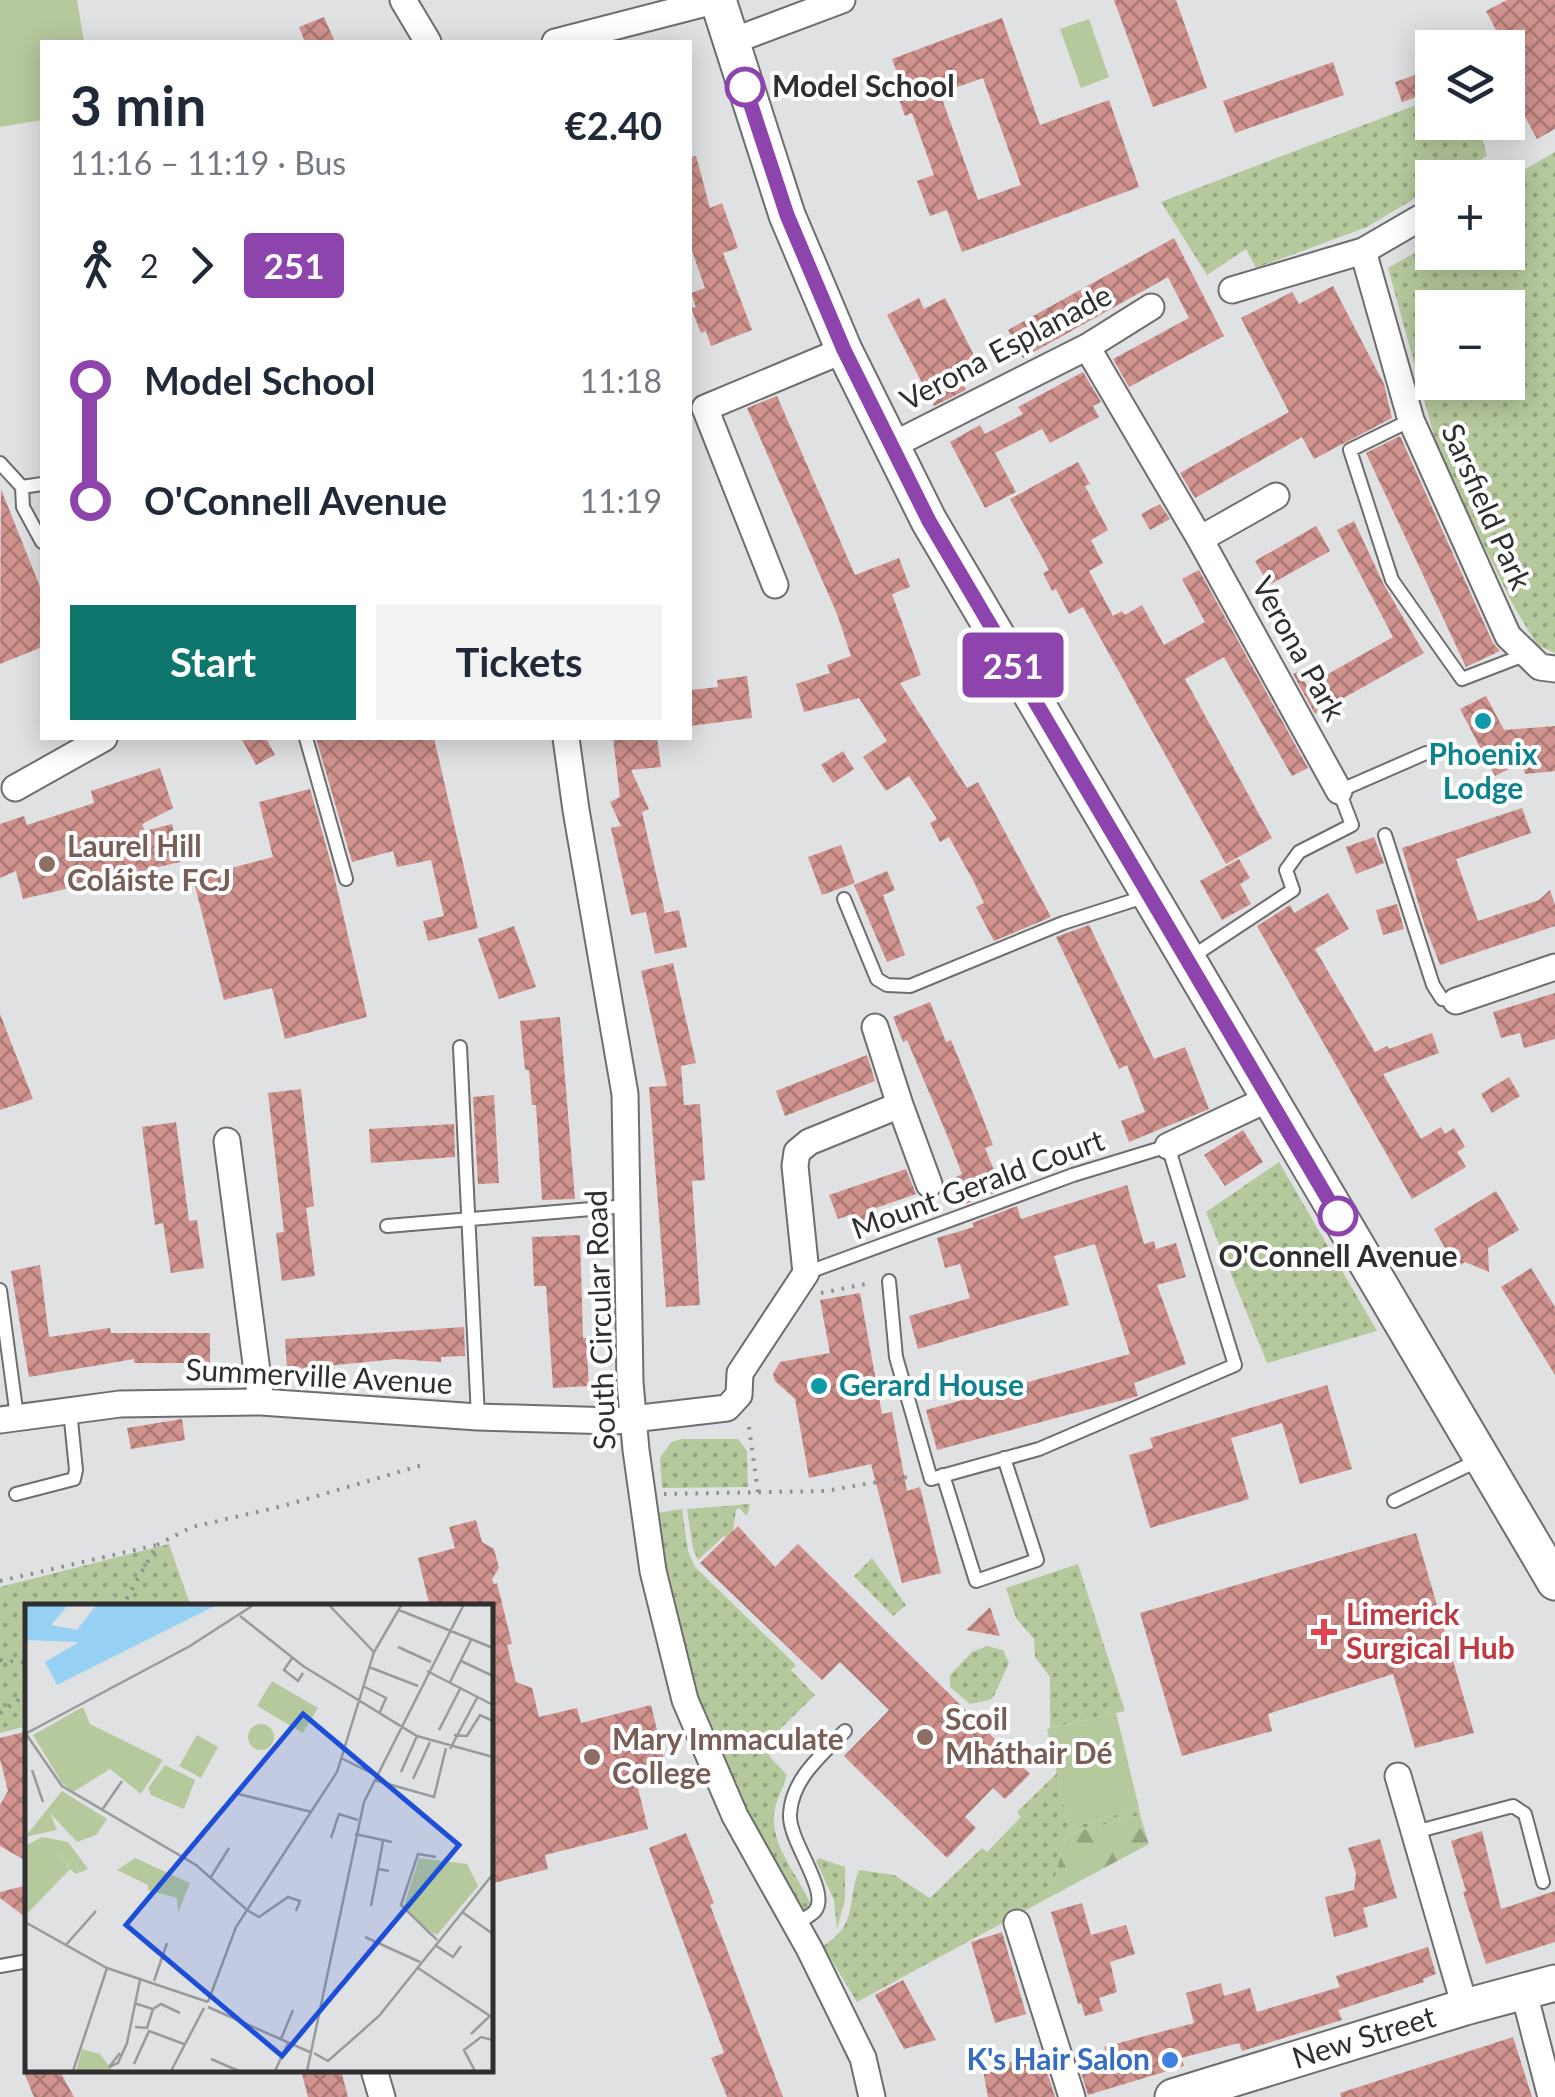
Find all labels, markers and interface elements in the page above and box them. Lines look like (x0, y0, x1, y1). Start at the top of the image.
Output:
map controls (1415, 30, 1525, 400)
button: layers (1415, 30, 1525, 140)
place label: Model School (772, 67, 955, 103)
marker: Model School (726, 68, 764, 106)
text: 3 min (70, 72, 206, 138)
text: €2.40 (565, 102, 662, 148)
text: 11:16 – 11:19 · Bus (70, 143, 346, 182)
button: + (1415, 160, 1525, 270)
icon: walk (70, 238, 125, 293)
icon: forward (174, 238, 229, 293)
text: 251 (264, 244, 324, 286)
text: 2 (140, 246, 159, 285)
street label: Verona Esplanade (893, 275, 1117, 417)
button: − (1415, 290, 1525, 400)
text: Model School (144, 357, 375, 403)
text: 11:18 (580, 361, 662, 400)
street label: Sarsfield Park (1435, 418, 1541, 595)
text: O'Connell Avenue (144, 477, 447, 523)
text: 11:19 (580, 481, 662, 520)
street label: Verona Park (1245, 570, 1354, 727)
button: Start (70, 605, 356, 720)
button: Tickets (376, 605, 662, 720)
line badge: 251 (956, 632, 1070, 698)
text: 251 (983, 644, 1043, 686)
marker: Phoenix Lodge (1472, 710, 1494, 732)
place label: Phoenix Lodge (1429, 735, 1538, 805)
place label: Laurel Hill Coláiste FCJ (67, 827, 231, 897)
marker: Laurel Hill Coláiste FCJ (36, 853, 58, 875)
street label: Mount Gerald Court (846, 1121, 1109, 1246)
street label: South Circular Road (576, 1189, 622, 1451)
marker: O'Connell Avenue (1319, 1197, 1357, 1235)
place label: O'Connell Avenue (1218, 1237, 1458, 1273)
street label: Summerville Avenue (185, 1350, 454, 1400)
place label: Gerard House (839, 1366, 1024, 1402)
marker: Gerard House (808, 1375, 830, 1397)
place label: Limerick Surgical Hub (1346, 1595, 1515, 1665)
inset map (25, 1604, 492, 2072)
marker: Limerick Surgical Hub (1311, 1619, 1337, 1645)
place label: Scoil Mháthair Dé (945, 1700, 1112, 1770)
place label: Mary Immaculate College (612, 1720, 844, 1790)
marker: Scoil Mháthair Dé (914, 1726, 936, 1748)
marker: Mary Immaculate College (581, 1746, 603, 1768)
street label: New Street (1287, 1997, 1440, 2075)
place label: K's Hair Salon (966, 2040, 1150, 2076)
marker: K's Hair Salon (1159, 2049, 1181, 2071)

